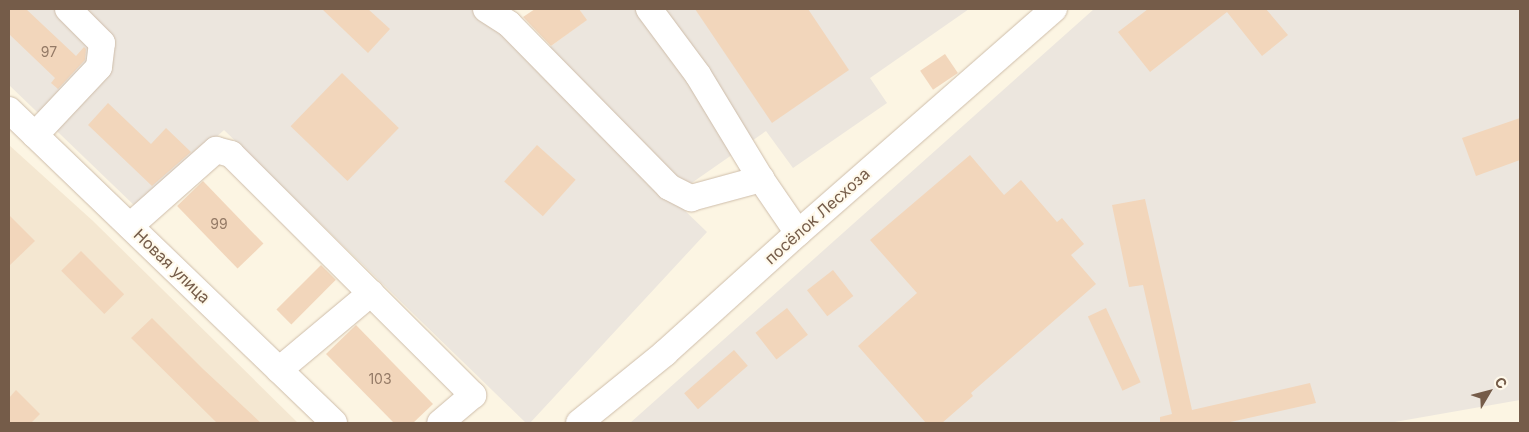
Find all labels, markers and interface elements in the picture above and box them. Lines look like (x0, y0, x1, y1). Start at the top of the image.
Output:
house number: 97 (41, 44, 57, 60)
street label: посёлок Лесхоза (761, 164, 873, 268)
house number: 99 (210, 216, 228, 232)
street label: Новая улица (130, 225, 214, 307)
north arrow (1464, 367, 1514, 417)
house number: 103 (368, 371, 392, 387)
text: С (1491, 373, 1511, 392)

